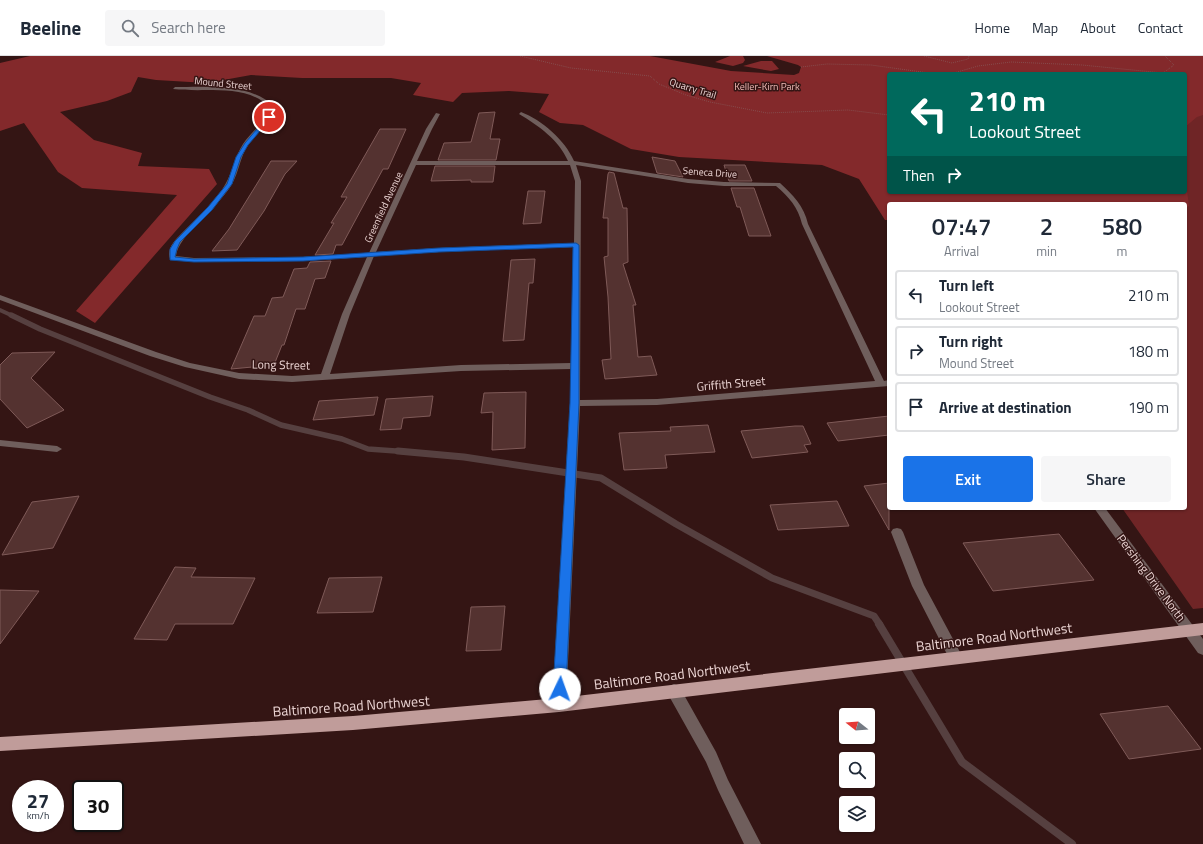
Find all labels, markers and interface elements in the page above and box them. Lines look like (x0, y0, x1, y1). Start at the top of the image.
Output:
search box (105, 10, 385, 46)
text: Beeline (20, 13, 81, 42)
text: Search here (151, 16, 226, 39)
icon: search (119, 17, 141, 39)
text: Home (975, 17, 1010, 38)
text: Map (1032, 17, 1058, 38)
text: About (1080, 17, 1116, 38)
text: Contact (1138, 17, 1183, 38)
street label: Mound Street (194, 73, 253, 94)
street label: Quarry Trail (668, 74, 718, 103)
park label: Keller-Kirn Park (734, 79, 800, 94)
text: 210 m (969, 79, 1046, 122)
icon: left (903, 88, 955, 140)
pin (252, 100, 286, 134)
icon: arrive (258, 106, 280, 128)
text: Lookout Street (969, 118, 1081, 145)
street label: Seneca Drive (682, 163, 738, 182)
text: Then (903, 164, 935, 187)
icon: right (943, 164, 965, 186)
street label: Greenfield Avenue (360, 169, 406, 245)
text: 07:47 (932, 208, 991, 244)
text: 2 (1040, 208, 1053, 244)
text: 580 (1102, 208, 1142, 244)
text: Arrival (944, 241, 979, 261)
text: min (1036, 241, 1057, 261)
text: m (1117, 241, 1127, 261)
text: Turn left (939, 274, 994, 297)
icon: left (905, 284, 927, 306)
text: 210 m (1128, 284, 1169, 307)
text: Lookout Street (939, 297, 1020, 317)
text: Turn right (939, 330, 1003, 353)
icon: right (905, 340, 927, 362)
text: 180 m (1128, 340, 1169, 363)
text: Mound Street (939, 353, 1014, 373)
street label: Long Street (252, 354, 311, 375)
street label: Griffith Street (696, 371, 767, 396)
icon: arrive (905, 396, 927, 418)
text: Arrive at destination (939, 396, 1072, 419)
text: 190 m (1128, 396, 1169, 419)
button: Exit (903, 456, 1033, 502)
button: Share (1041, 456, 1171, 502)
street label: Pershing Drive North (1112, 530, 1191, 625)
street label: Baltimore Road Northwest (915, 616, 1073, 657)
street label: Baltimore Road Northwest (593, 654, 751, 695)
position arrow (539, 668, 581, 710)
street label: Baltimore Road Northwest (272, 690, 430, 721)
north arrow (839, 708, 875, 744)
map controls (839, 708, 875, 832)
button: search (839, 752, 875, 788)
speed limit sign: 30 (72, 780, 124, 832)
text: 27 (27, 785, 49, 816)
button: layers (839, 796, 875, 832)
text: km/h (27, 808, 49, 823)

